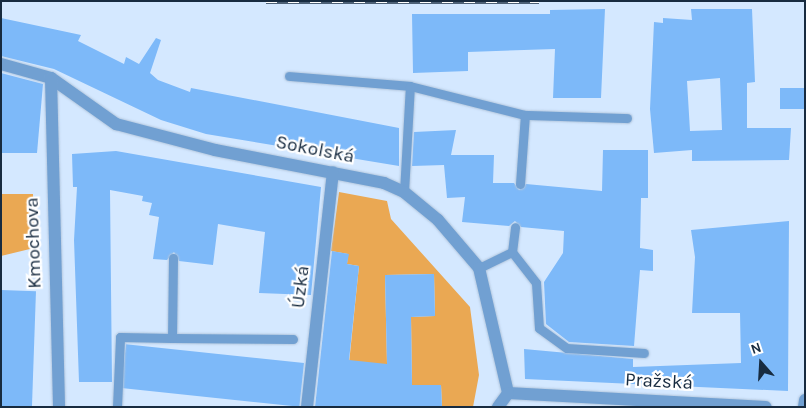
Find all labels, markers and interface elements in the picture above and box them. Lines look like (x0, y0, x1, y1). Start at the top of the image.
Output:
street label: Sokolská (274, 131, 356, 169)
street label: Kmochova (21, 197, 47, 289)
street label: Úzká (287, 264, 315, 310)
north arrow (736, 338, 786, 388)
text: N (748, 339, 763, 358)
street label: Pražská (624, 369, 694, 395)

